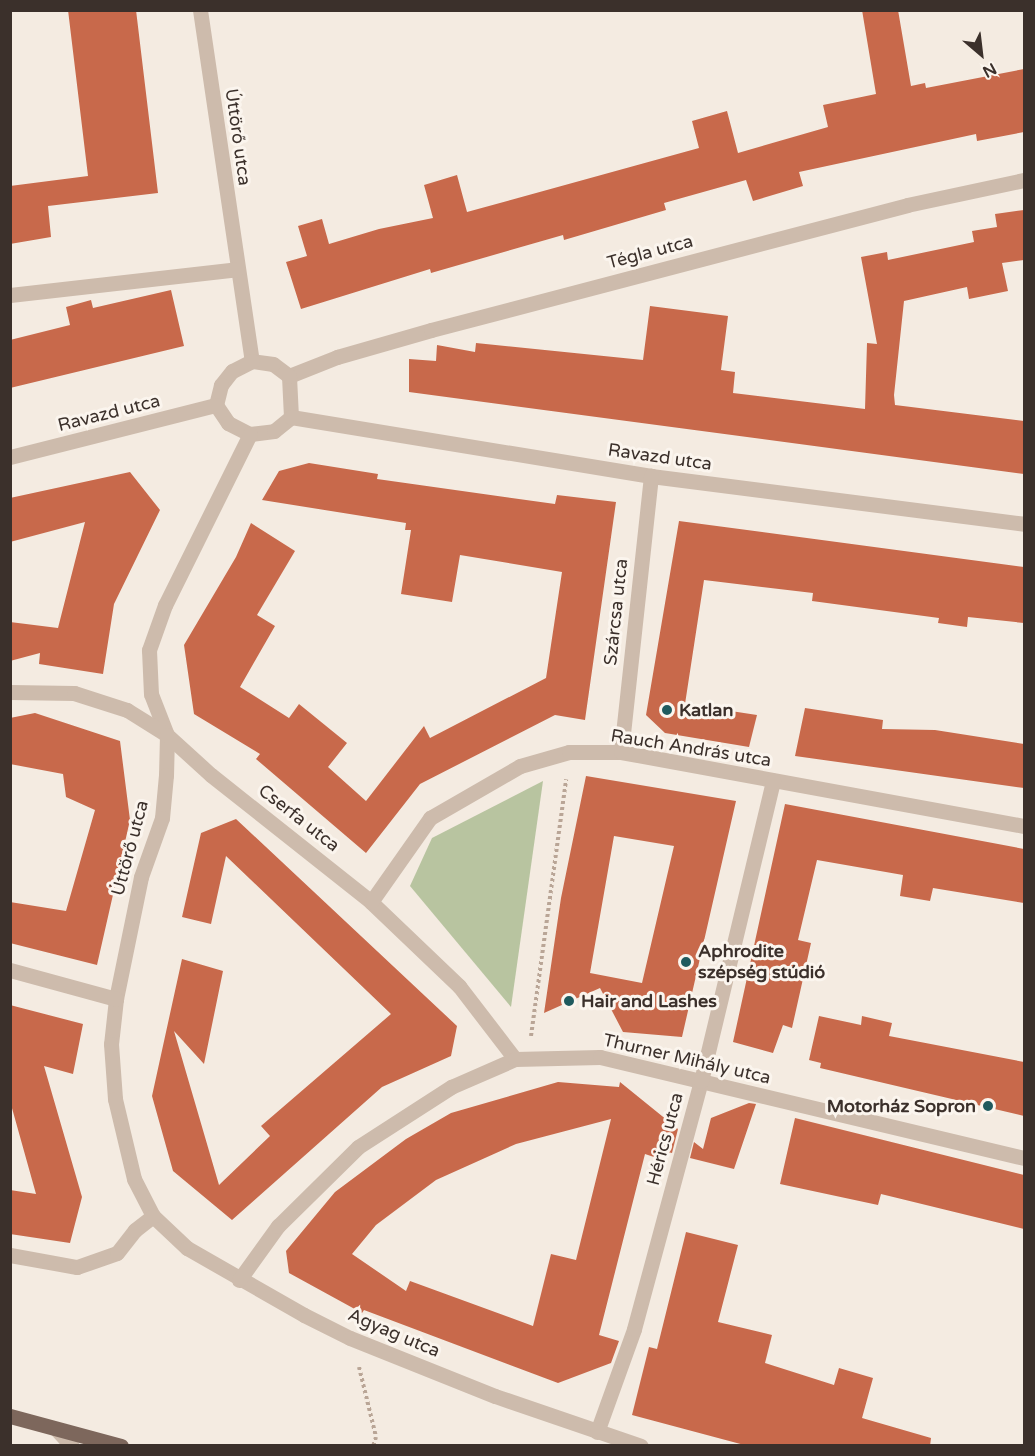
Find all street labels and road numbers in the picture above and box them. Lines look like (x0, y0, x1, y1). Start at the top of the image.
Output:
street label: Úttörő utca (221, 87, 255, 187)
street label: Tégla utca (605, 230, 695, 274)
street label: Ravazd utca (56, 390, 162, 436)
street label: Ravazd utca (607, 439, 713, 475)
street label: Szárcsa utca (600, 558, 632, 666)
street label: Rauch András utca (609, 725, 773, 771)
street label: Cserfa utca (254, 780, 344, 856)
street label: Úttörő utca (107, 798, 153, 898)
street label: Thurner Mihály utca (601, 1029, 773, 1089)
street label: Hérics utca (642, 1090, 688, 1188)
street label: Agyag utca (345, 1304, 443, 1362)

